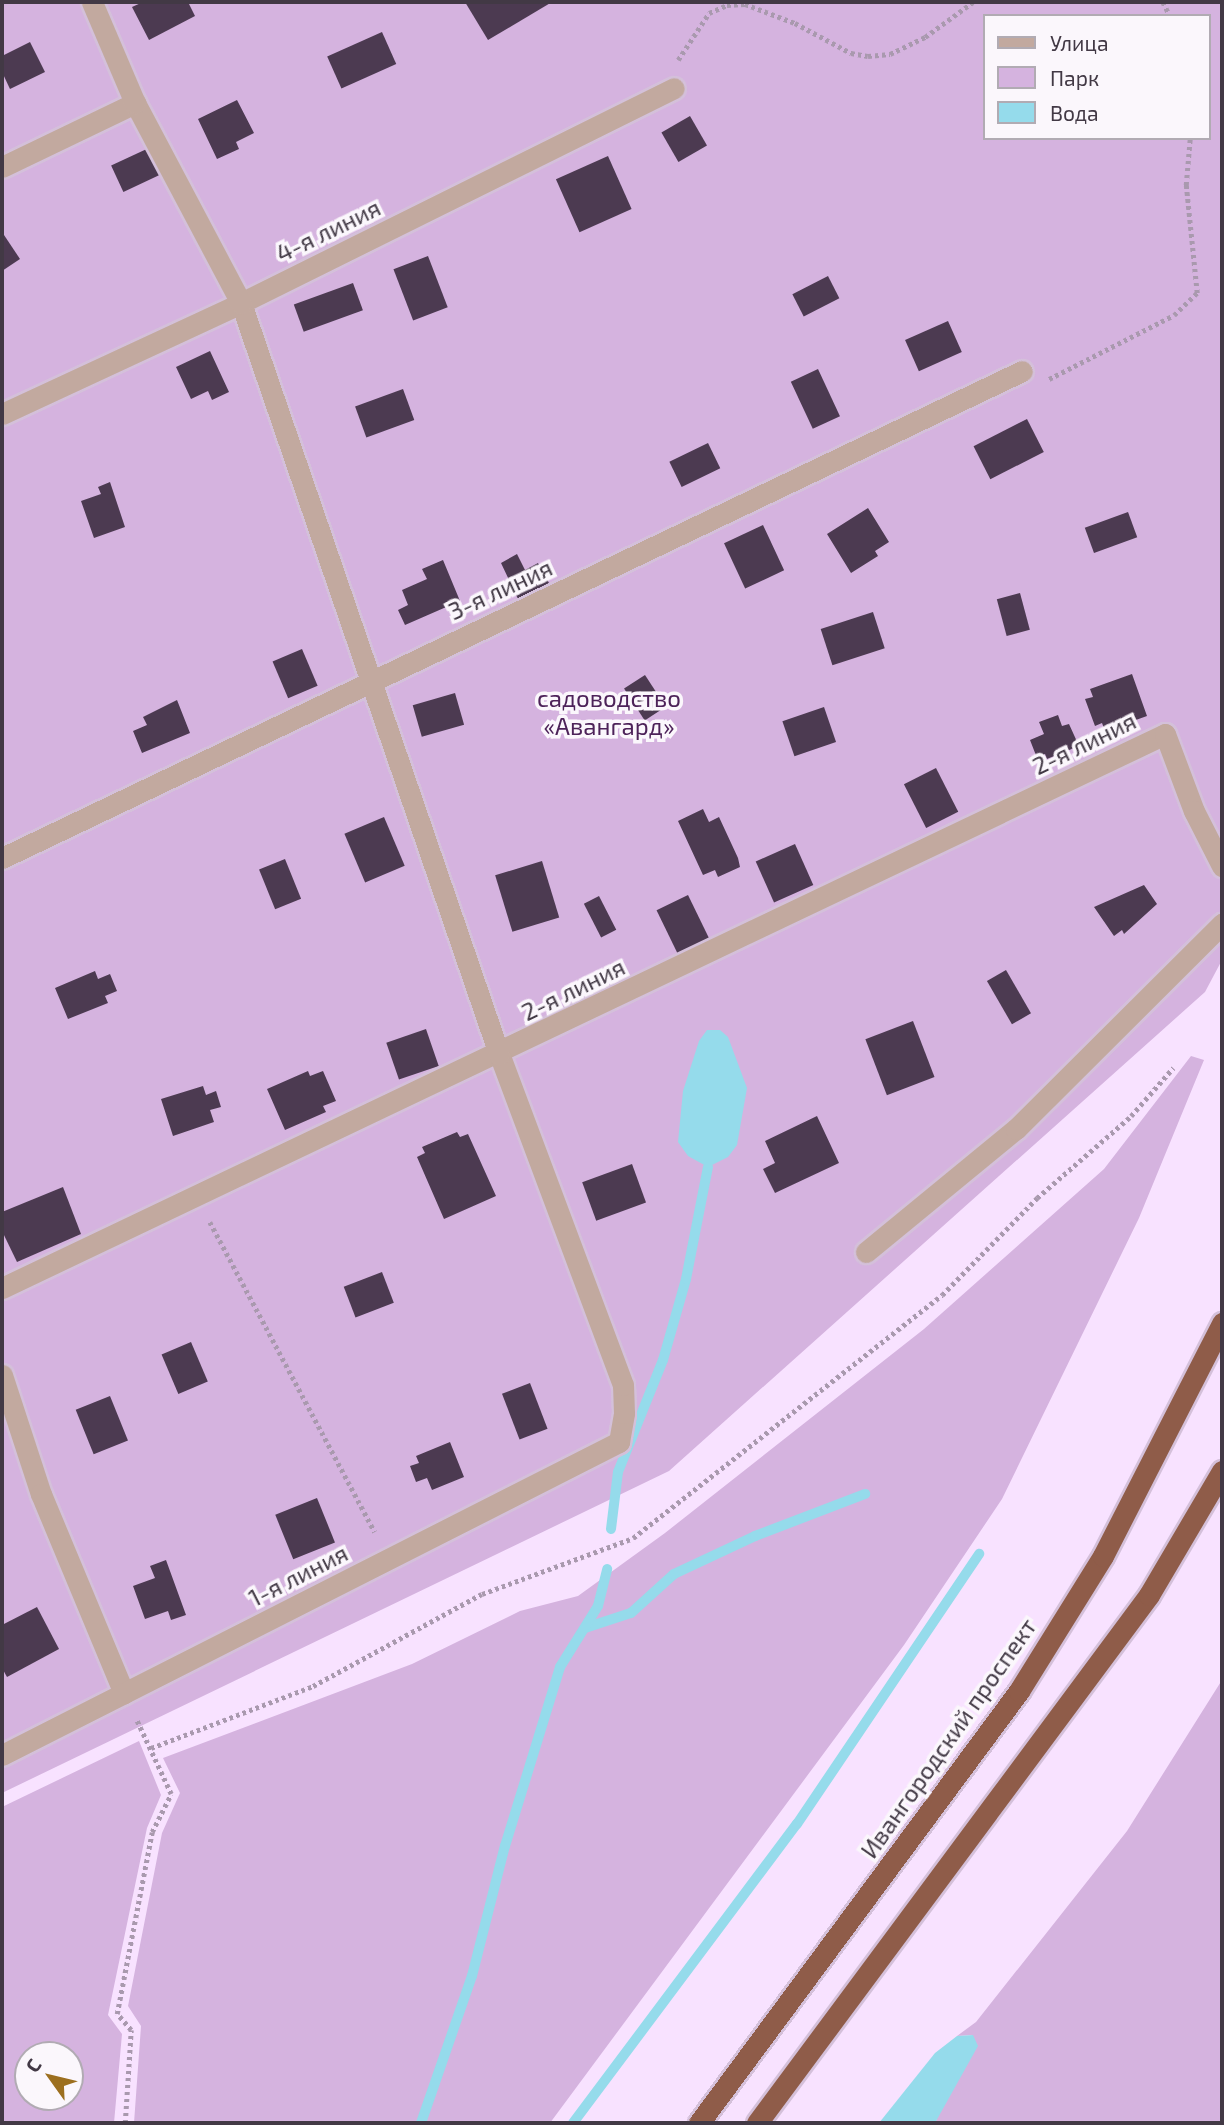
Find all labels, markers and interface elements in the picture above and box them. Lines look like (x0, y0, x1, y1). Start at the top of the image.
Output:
legend (982, 14, 1210, 140)
text: Улица (1050, 30, 1109, 55)
text: Парк (1050, 65, 1099, 90)
text: Вода (1050, 100, 1099, 125)
street label: 4-я линия (271, 192, 385, 268)
street label: 3-я линия (444, 552, 556, 626)
park label: садоводство «Авангард» (537, 684, 681, 740)
street label: 2-я линия (1028, 706, 1140, 780)
street label: 2-я линия (517, 952, 629, 1026)
street label: 1-я линия (244, 1538, 352, 1612)
street label: Ивангородский проспект (854, 1613, 1042, 1863)
north arrow (14, 2041, 84, 2111)
text: С (20, 2054, 45, 2076)

